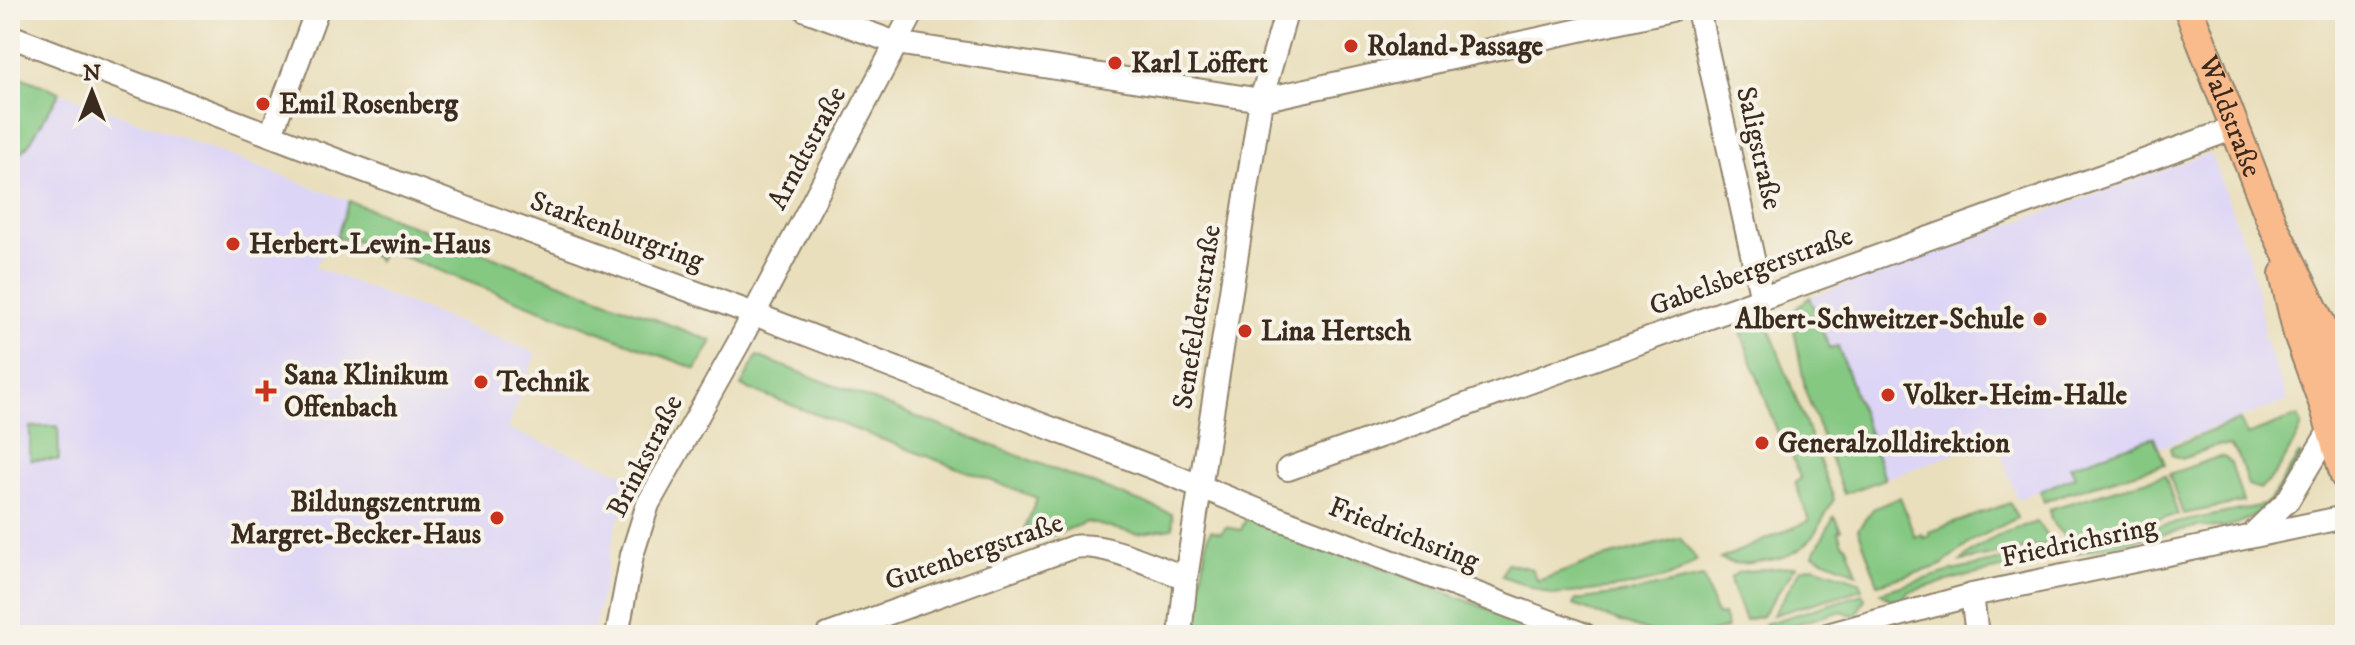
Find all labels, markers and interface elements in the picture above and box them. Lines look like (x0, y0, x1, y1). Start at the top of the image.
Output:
place label: Roland-Passage (1367, 29, 1544, 64)
marker: Roland-Passage (1342, 37, 1360, 55)
place label: Karl Löffert (1131, 46, 1268, 81)
street label: Waldstraße (2191, 50, 2270, 182)
north arrow (52, 52, 132, 132)
marker: Karl Löffert (1106, 54, 1124, 72)
text: N (83, 60, 101, 87)
street label: Arndtstraße (760, 80, 854, 216)
street label: Saligstraße (1728, 83, 1790, 213)
place label: Emil Rosenberg (279, 87, 459, 122)
marker: Emil Rosenberg (254, 95, 272, 113)
street label: Starkenburgring (525, 183, 709, 279)
street label: Gabelsbergerstraße (1645, 218, 1857, 324)
street label: Senefelderstraße (1165, 222, 1229, 412)
place label: Herbert-Lewin-Haus (249, 227, 491, 262)
marker: Herbert-Lewin-Haus (224, 235, 242, 253)
place label: Albert-Schweitzer-Schule (1734, 302, 2024, 337)
marker: Albert-Schweitzer-Schule (2031, 310, 2049, 328)
place label: Lina Hertsch (1261, 314, 1411, 349)
marker: Lina Hertsch (1236, 322, 1254, 340)
place label: Sana Klinikum Offenbach (284, 358, 449, 425)
place label: Technik (496, 365, 591, 400)
marker: Technik (472, 373, 490, 391)
place label: Volker-Heim-Halle (1903, 378, 2128, 413)
marker: Sana Klinikum Offenbach (255, 380, 277, 402)
marker: Volker-Heim-Halle (1879, 386, 1897, 404)
street label: Brinkstraße (599, 389, 691, 523)
place label: Generalzolldirektion (1778, 426, 2010, 461)
marker: Generalzolldirektion (1753, 434, 1771, 452)
place label: Bildungszentrum Margret-Becker-Haus (230, 485, 482, 552)
street label: Friedrichsring (1324, 489, 1485, 579)
street label: Gutenbergstraße (880, 505, 1068, 599)
street label: Friedrichsring (1998, 508, 2161, 576)
marker: Bildungszentrum Margret-Becker-Haus (488, 509, 506, 527)

